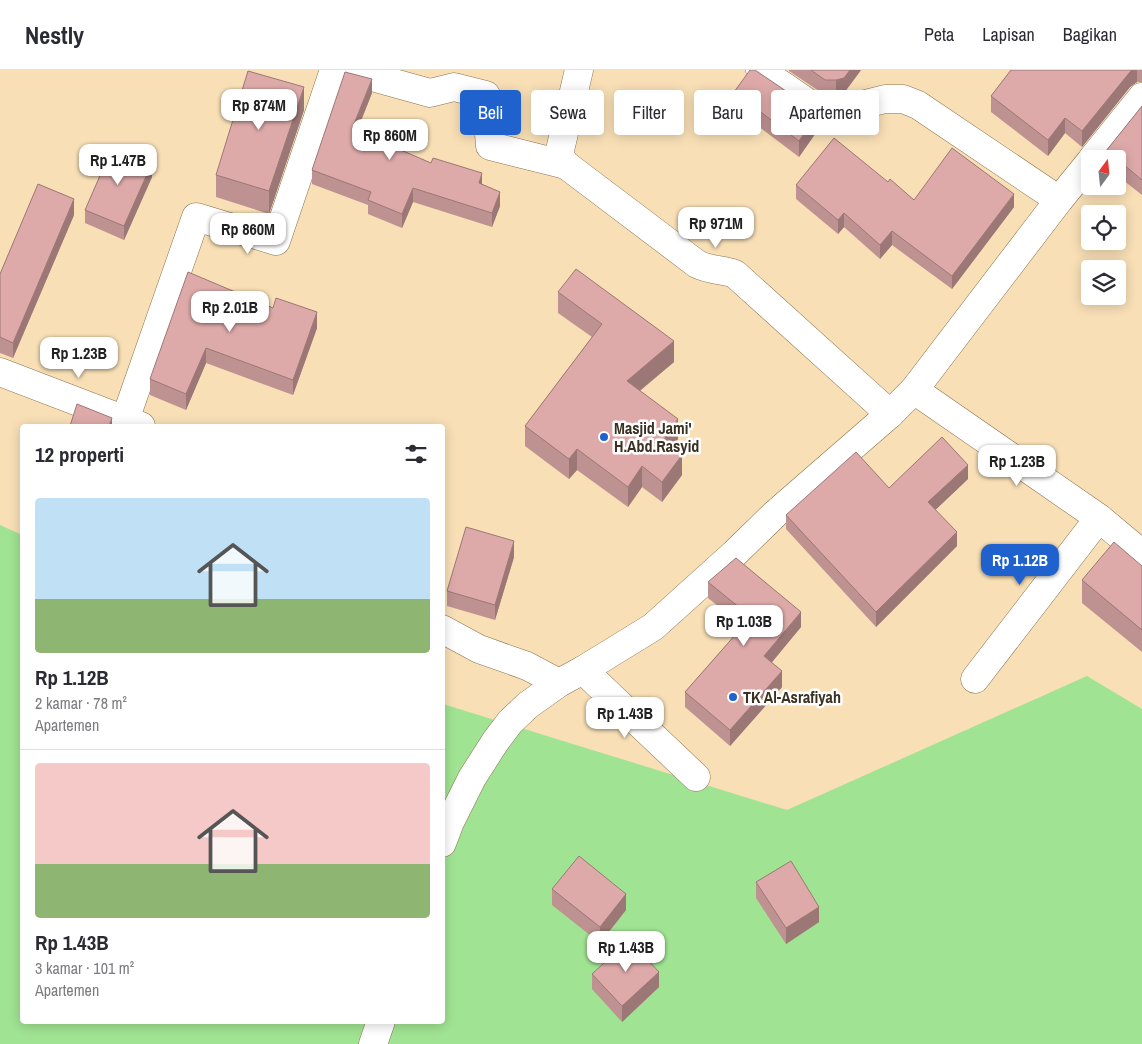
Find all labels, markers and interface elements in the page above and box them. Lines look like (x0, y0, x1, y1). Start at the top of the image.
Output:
text: Nestly (25, 19, 84, 51)
text: Peta (924, 22, 954, 47)
text: Lapisan (982, 22, 1035, 47)
text: Bagikan (1063, 22, 1117, 47)
pin: Rp 874M (213, 88, 305, 131)
chip: Beli (460, 90, 521, 135)
chip: Sewa (531, 90, 604, 135)
chip: Filter (614, 90, 684, 135)
chip: Baru (694, 90, 761, 135)
chip: Apartemen (771, 90, 879, 135)
text: Rp 874M (232, 94, 286, 116)
pin: Rp 860M (344, 118, 436, 161)
text: Rp 860M (363, 124, 417, 146)
pin: Rp 1.47B (66, 144, 170, 186)
text: Rp 1.47B (90, 149, 146, 171)
north arrow (1081, 150, 1126, 195)
map controls (1081, 150, 1126, 305)
button: locate (1081, 205, 1126, 250)
pin: Rp 971M (670, 206, 762, 249)
pin: Rp 860M (202, 212, 294, 255)
text: Rp 971M (689, 212, 743, 234)
text: Rp 860M (221, 218, 275, 240)
button: layers (1081, 260, 1126, 305)
pin: Rp 2.01B (178, 290, 282, 333)
text: Rp 2.01B (202, 296, 258, 318)
pin: Rp 1.23B (27, 336, 131, 379)
text: Rp 1.23B (51, 342, 107, 364)
place label: Masjid Jami' H.Abd.Rasyid (614, 417, 699, 457)
marker: Masjid Jami' H.Abd.Rasyid (598, 431, 610, 443)
text: 12 properti (35, 440, 124, 469)
icon: filters (402, 440, 430, 468)
pin: Rp 1.23B (965, 444, 1069, 487)
text: Rp 1.23B (989, 450, 1045, 472)
icon: home (188, 530, 278, 620)
pin: Rp 1.12B (968, 544, 1072, 586)
text: Rp 1.12B (992, 549, 1048, 571)
pin: Rp 1.03B (692, 604, 796, 647)
text: Rp 1.03B (716, 610, 772, 632)
text: Rp 1.12B (35, 663, 109, 692)
place label: TK Al-Asrafiyah (743, 686, 841, 708)
marker: TK Al-Asrafiyah (727, 691, 739, 703)
text: 2 kamar · 78 m² (35, 692, 127, 714)
pin: Rp 1.43B (573, 696, 677, 739)
text: Rp 1.43B (597, 702, 653, 724)
text: Apartemen (35, 714, 99, 736)
icon: home (188, 796, 278, 886)
text: Rp 1.43B (35, 928, 109, 957)
pin: Rp 1.43B (574, 930, 678, 973)
text: Rp 1.43B (598, 936, 654, 958)
text: 3 kamar · 101 m² (35, 957, 134, 979)
text: Apartemen (35, 979, 99, 1001)

